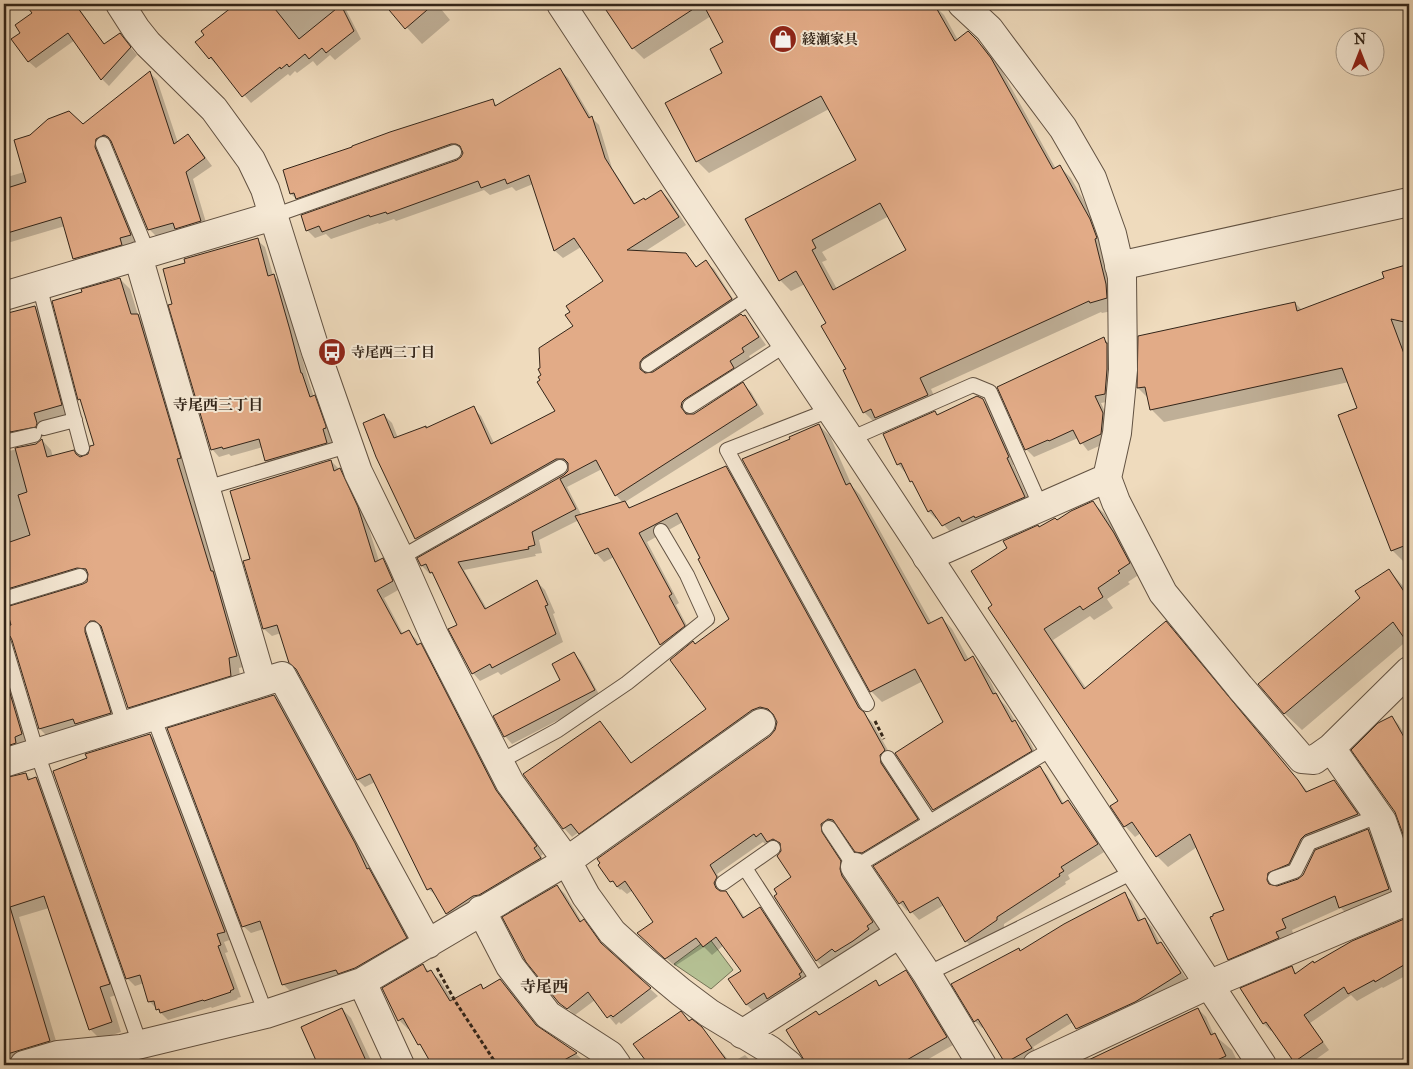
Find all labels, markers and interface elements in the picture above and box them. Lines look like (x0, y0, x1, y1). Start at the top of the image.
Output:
shop icon: 綾瀬家具 (768, 24, 798, 54)
north arrow (1336, 28, 1386, 78)
place label: 綾瀬家具 (802, 31, 858, 48)
text: N (1354, 31, 1366, 48)
bus stop icon: 寺尾西三丁目 (317, 337, 347, 367)
place label: 寺尾西三丁目 (351, 344, 435, 361)
district label: 寺尾西三丁目 (173, 396, 263, 414)
district label: 寺尾西 (520, 977, 568, 996)

